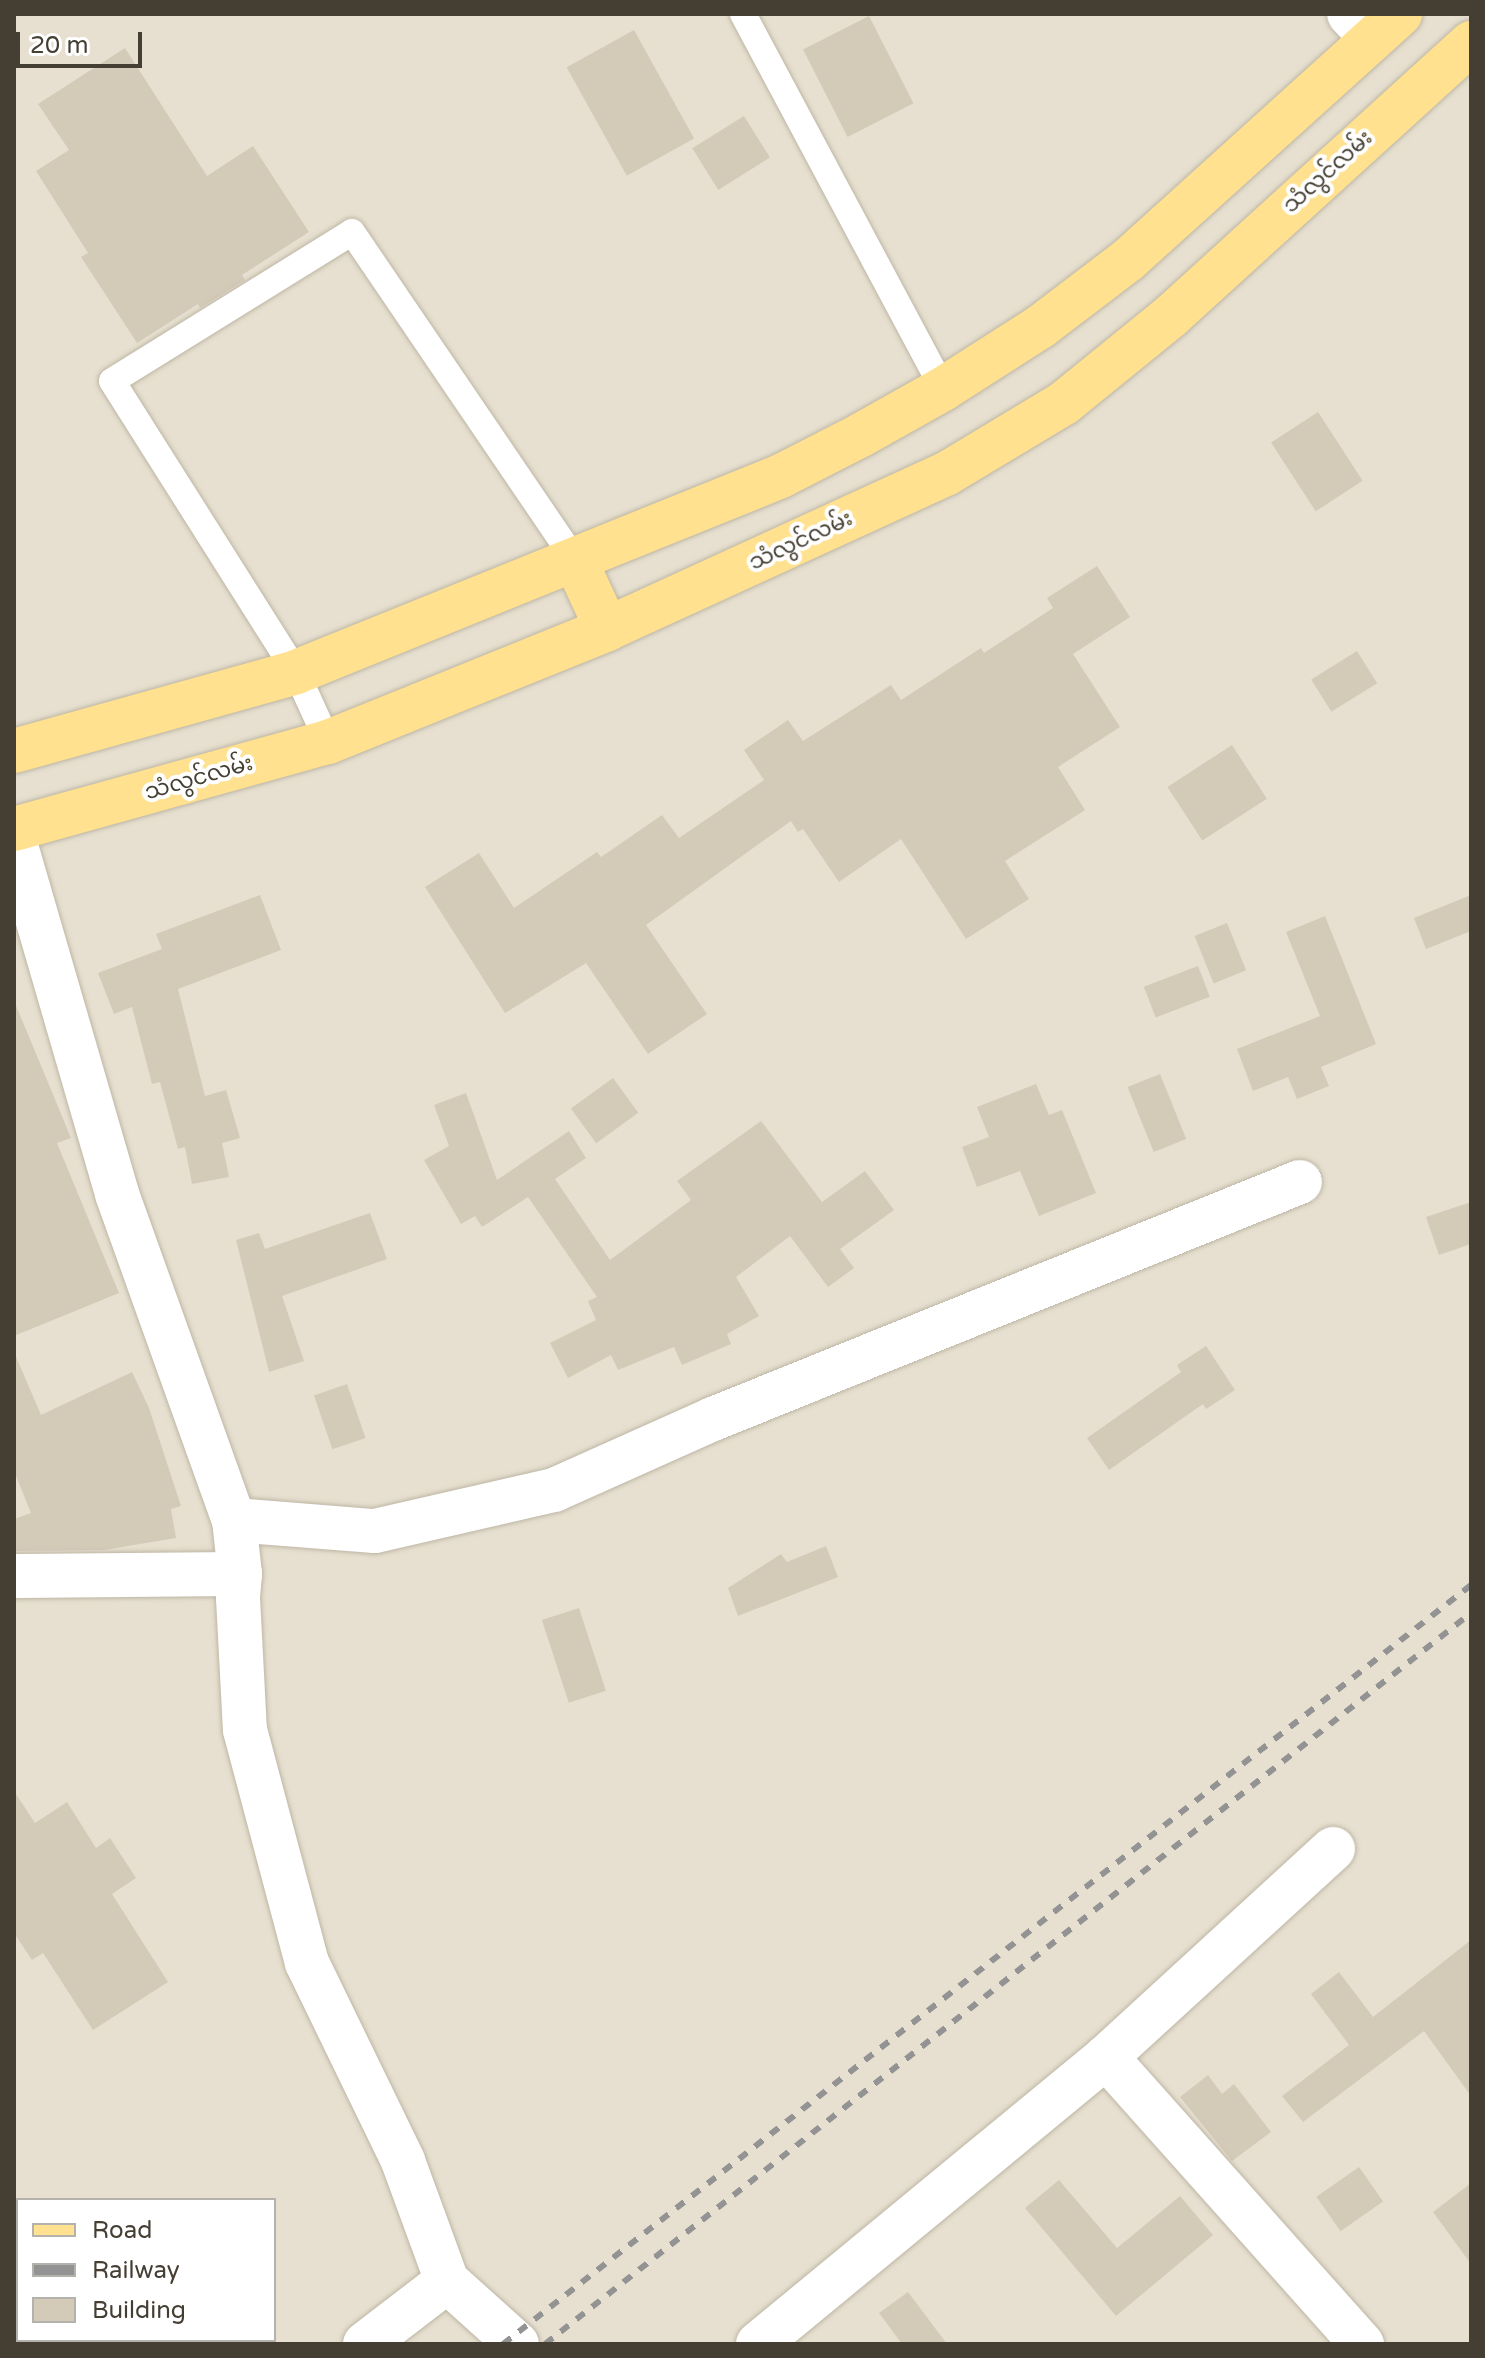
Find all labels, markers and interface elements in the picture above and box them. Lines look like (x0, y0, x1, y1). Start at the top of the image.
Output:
scale bar (20, 16, 146, 66)
text: 20 m (30, 31, 88, 60)
street label: သံလွင်လမ်း (1278, 125, 1378, 219)
street label: သံလွင်လမ်း (745, 506, 857, 576)
street label: သံလွင်လမ်း (142, 750, 256, 806)
legend (16, 2198, 276, 2342)
text: Road (92, 2216, 152, 2245)
text: Railway (92, 2256, 180, 2285)
text: Building (92, 2296, 186, 2325)

